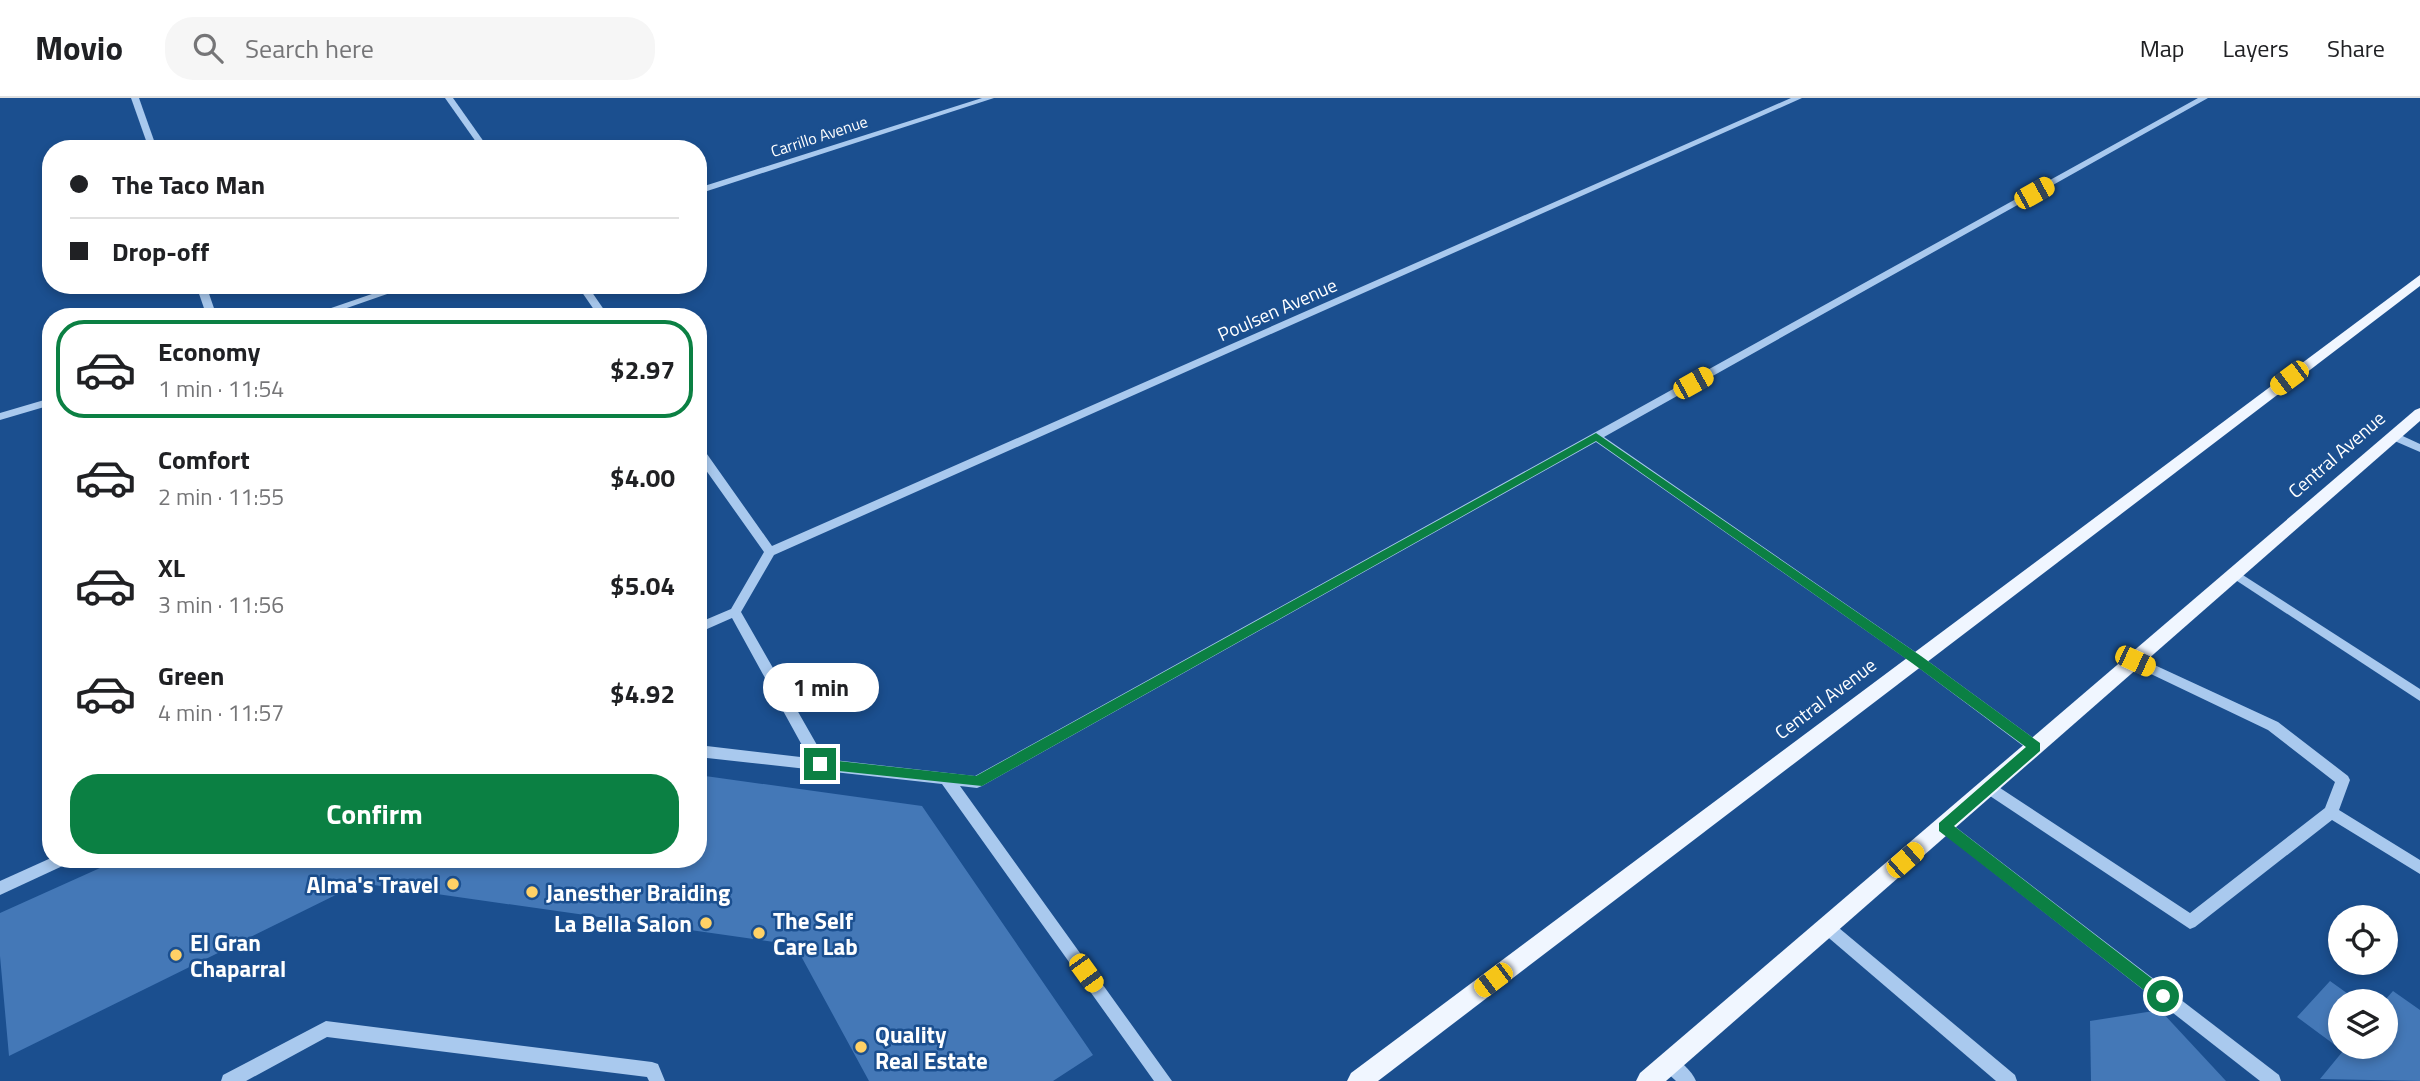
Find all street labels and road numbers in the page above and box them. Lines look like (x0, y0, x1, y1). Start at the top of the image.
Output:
street label: Carrillo Avenue (767, 109, 871, 163)
street label: Poulsen Avenue (1213, 270, 1341, 348)
street label: Central Avenue (2281, 403, 2391, 505)
street label: Central Avenue (1768, 650, 1882, 746)

